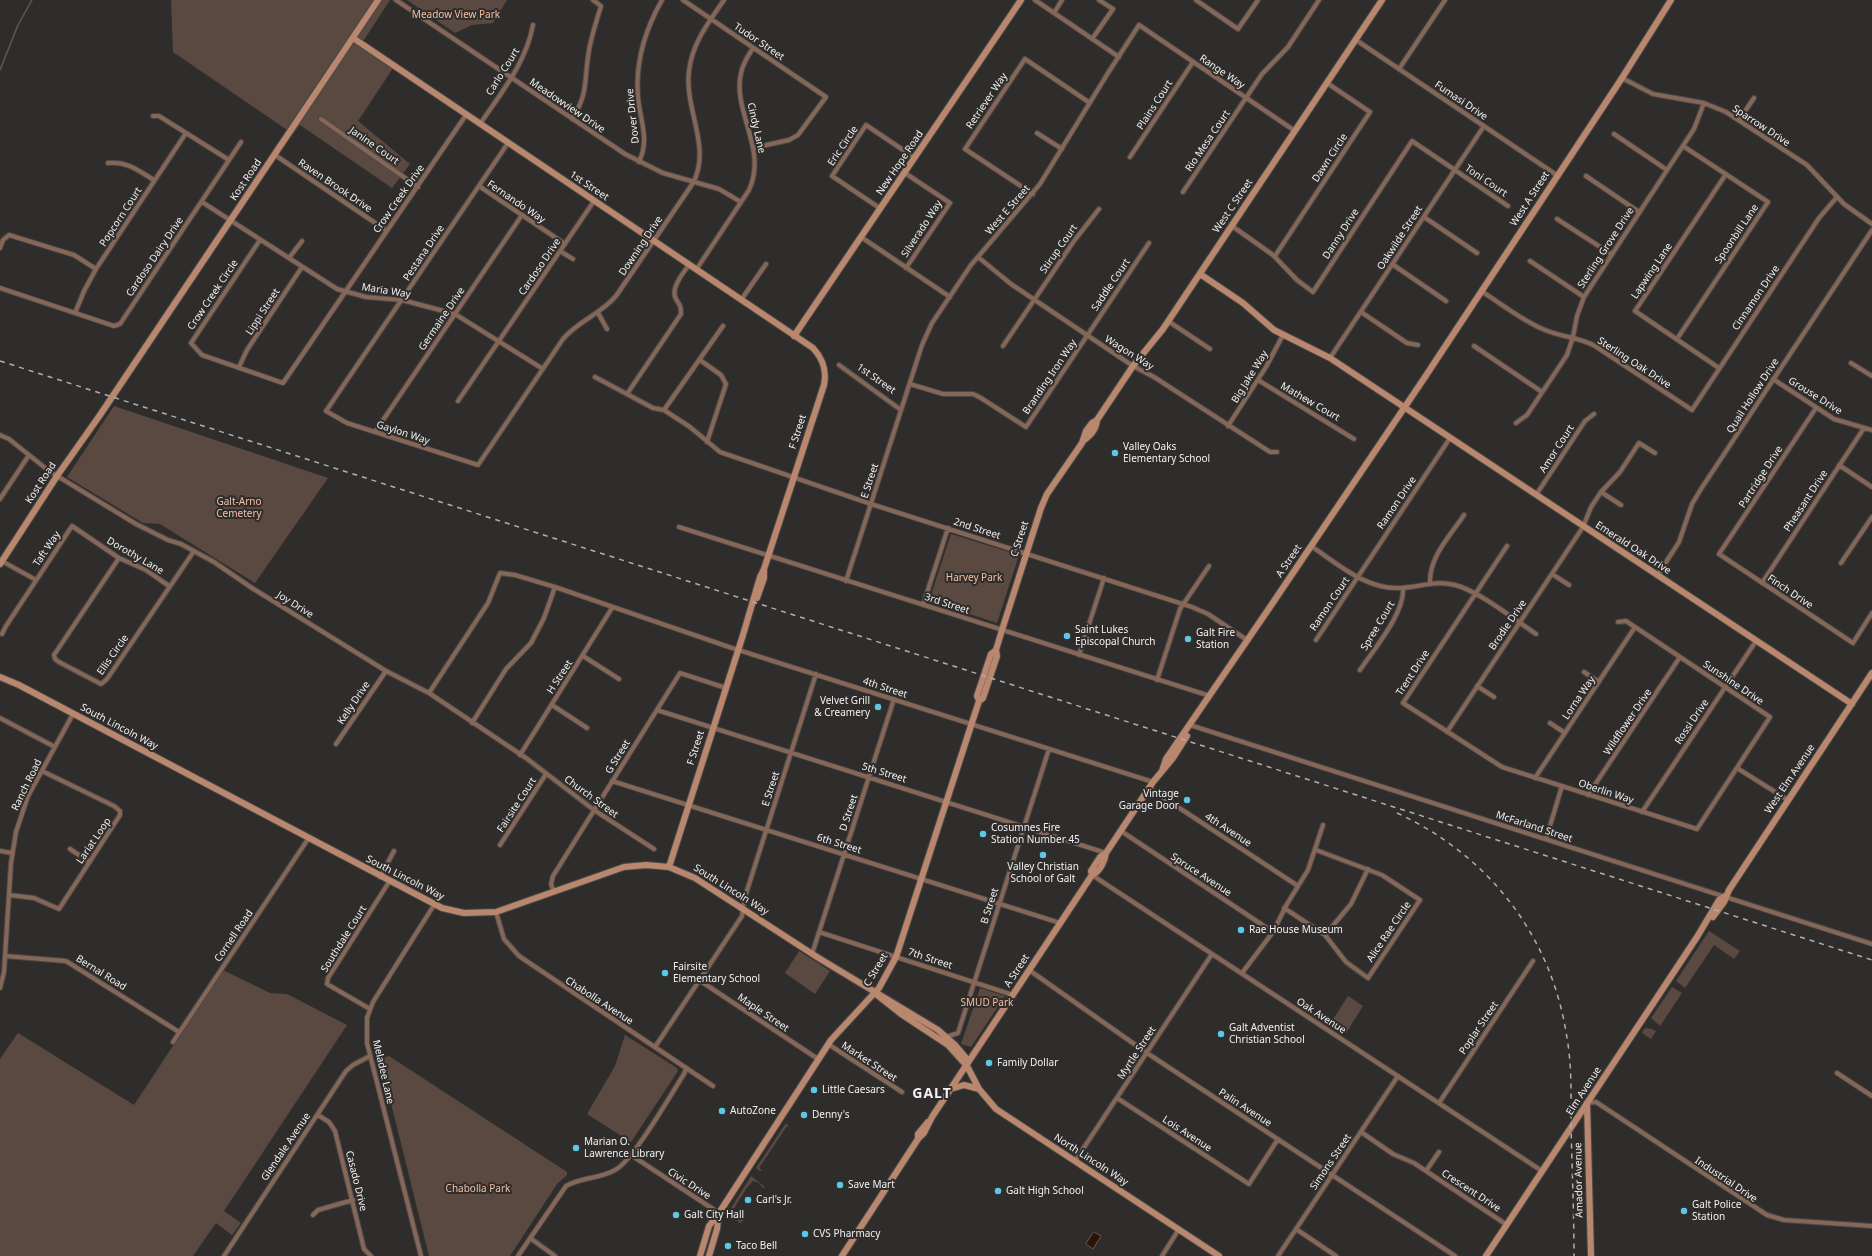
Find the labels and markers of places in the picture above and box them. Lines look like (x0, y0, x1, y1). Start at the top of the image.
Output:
place label: Valley Oaks Elementary School (1123, 441, 1210, 464)
marker: Valley Oaks Elementary School (1110, 448, 1120, 458)
place label: Saint Lukes Episcopal Church (1075, 624, 1155, 648)
place label: Galt Fire Station (1196, 627, 1235, 650)
marker: Saint Lukes Episcopal Church (1062, 631, 1072, 641)
marker: Galt Fire Station (1183, 634, 1193, 644)
place label: Velvet Grill & Creamery (814, 695, 870, 718)
marker: Velvet Grill & Creamery (873, 702, 883, 712)
place label: Vintage Garage Door (1119, 788, 1179, 812)
marker: Vintage Garage Door (1182, 795, 1192, 805)
place label: Cosumnes Fire Station Number 45 (991, 822, 1080, 846)
marker: Cosumnes Fire Station Number 45 (978, 829, 988, 839)
marker: Valley Christian School of Galt (1038, 850, 1048, 860)
place label: Valley Christian School of Galt (1007, 861, 1079, 884)
place label: Rae House Museum (1249, 924, 1343, 936)
marker: Rae House Museum (1236, 925, 1246, 935)
place label: Fairsite Elementary School (673, 961, 760, 984)
marker: Fairsite Elementary School (660, 968, 670, 978)
place label: Galt Adventist Christian School (1229, 1022, 1305, 1046)
marker: Galt Adventist Christian School (1216, 1029, 1226, 1039)
place label: Family Dollar (997, 1057, 1058, 1069)
marker: Family Dollar (984, 1058, 994, 1068)
place label: Little Caesars (822, 1084, 885, 1096)
marker: Little Caesars (809, 1085, 819, 1095)
place label: AutoZone (730, 1105, 776, 1117)
marker: AutoZone (717, 1106, 727, 1116)
place label: Denny's (812, 1109, 850, 1121)
marker: Denny's (799, 1110, 809, 1120)
place label: Marian O. Lawrence Library (584, 1136, 664, 1160)
marker: Marian O. Lawrence Library (571, 1143, 581, 1153)
place label: Save Mart (848, 1179, 895, 1191)
marker: Save Mart (835, 1180, 845, 1190)
place label: Galt High School (1006, 1185, 1084, 1197)
marker: Galt High School (993, 1186, 1003, 1196)
place label: Carl's Jr. (756, 1194, 792, 1206)
marker: Carl's Jr. (743, 1195, 753, 1205)
place label: Galt Police Station (1692, 1199, 1741, 1222)
marker: Galt Police Station (1679, 1206, 1689, 1216)
place label: Galt City Hall (684, 1209, 744, 1221)
marker: Galt City Hall (671, 1210, 681, 1220)
place label: CVS Pharmacy (813, 1228, 880, 1240)
marker: CVS Pharmacy (800, 1229, 810, 1239)
place label: Taco Bell (736, 1240, 777, 1252)
marker: Taco Bell (723, 1241, 733, 1251)

